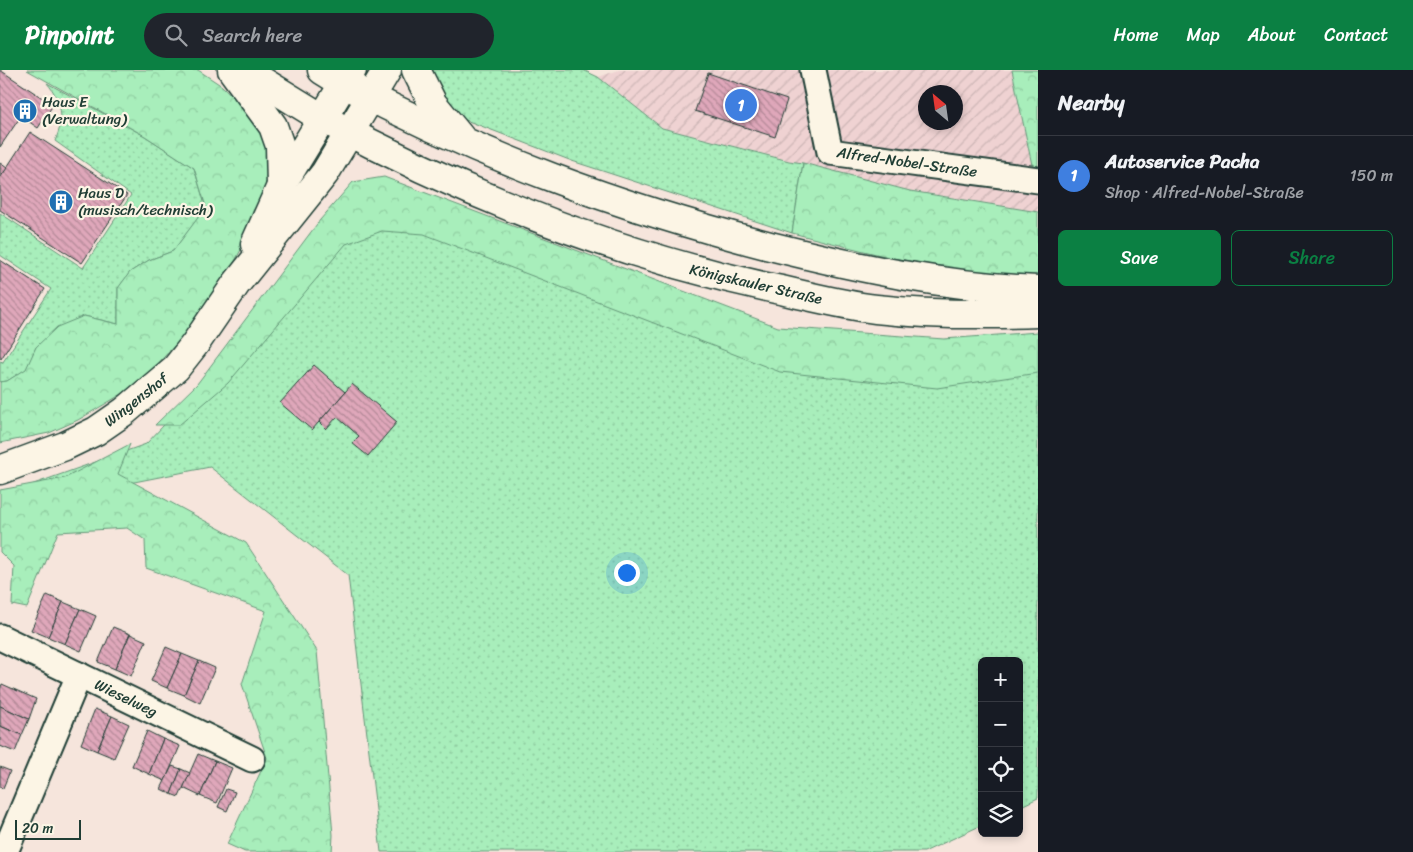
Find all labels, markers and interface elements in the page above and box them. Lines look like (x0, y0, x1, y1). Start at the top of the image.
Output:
search box (144, 13, 494, 58)
text: Pinpoint (25, 14, 114, 56)
text: Search here (202, 19, 302, 52)
text: Home (1114, 19, 1159, 51)
text: Map (1187, 19, 1220, 51)
text: About (1248, 19, 1296, 51)
text: Contact (1324, 19, 1388, 51)
icon: search (162, 21, 190, 49)
text: Nearby (1058, 84, 1124, 122)
north arrow (918, 85, 963, 130)
pin: 1 (725, 86, 757, 124)
place label: Haus E (Verwaltung) (42, 89, 127, 132)
building icon: Haus E (Verwaltung) (12, 98, 38, 124)
street label: Alfred-Nobel-Straße (834, 139, 979, 185)
text: Autoservice Pacha (1105, 145, 1260, 178)
text: 1 (1071, 161, 1077, 190)
text: 150 m (1350, 161, 1393, 190)
text: Shop · Alfred-Nobel-Straße (1105, 178, 1304, 207)
place label: Haus D (musisch/technisch) (78, 180, 213, 223)
building icon: Haus D (musisch/technisch) (48, 189, 74, 215)
button: Save (1058, 230, 1221, 286)
button: Share (1231, 230, 1393, 286)
street label: Königskauler Straße (687, 256, 825, 312)
street label: Wingenshof (98, 365, 175, 434)
your location (614, 560, 640, 586)
map controls (978, 657, 1023, 837)
button: + (978, 657, 1023, 702)
street label: Wieselweg (90, 672, 162, 725)
button: − (978, 702, 1023, 747)
button: locate (978, 747, 1023, 792)
button: layers (978, 792, 1023, 837)
text: 20 m (22, 816, 53, 841)
scale bar (15, 817, 81, 840)

